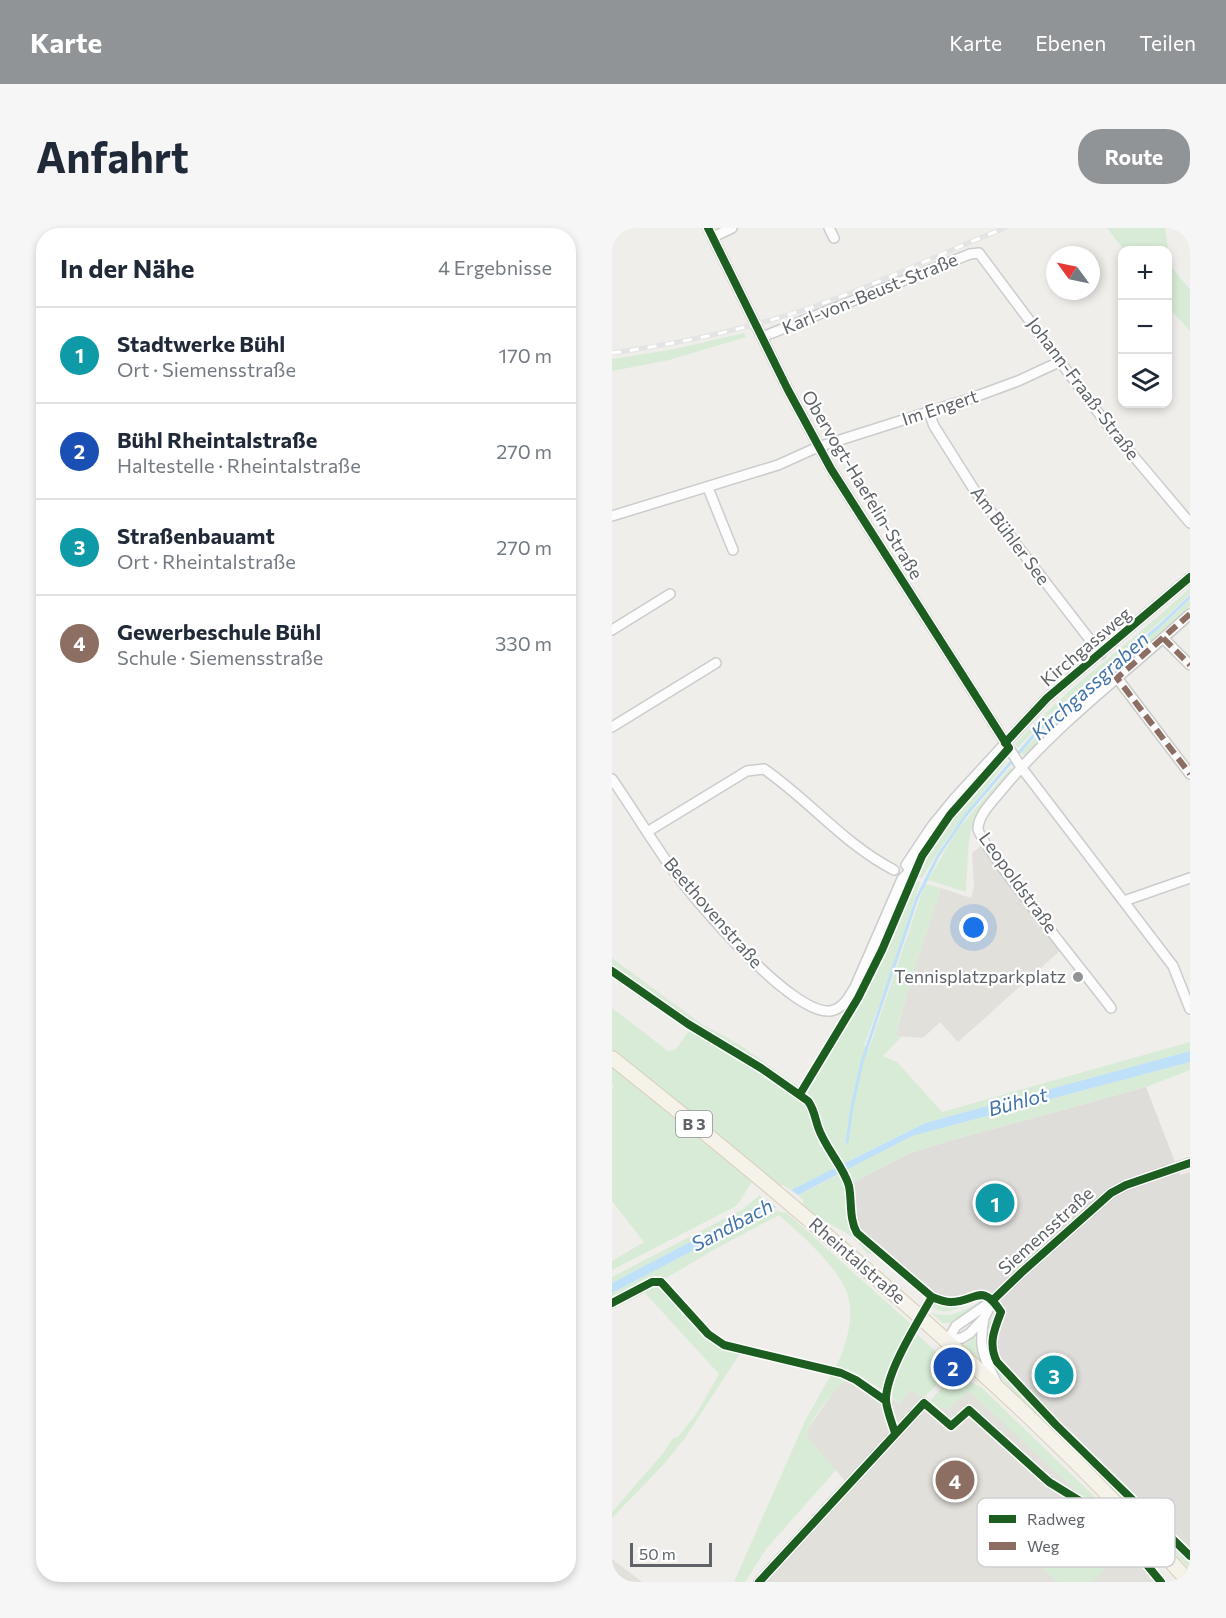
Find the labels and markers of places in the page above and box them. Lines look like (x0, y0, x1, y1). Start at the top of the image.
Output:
place label: Tennisplatzparkplatz (894, 965, 1066, 987)
marker: Tennisplatzparkplatz (1071, 970, 1085, 984)
pin: 1 (976, 1180, 1015, 1226)
pin: 2 (934, 1344, 972, 1390)
pin: 3 (1034, 1352, 1074, 1398)
pin: 4 (936, 1458, 974, 1502)

